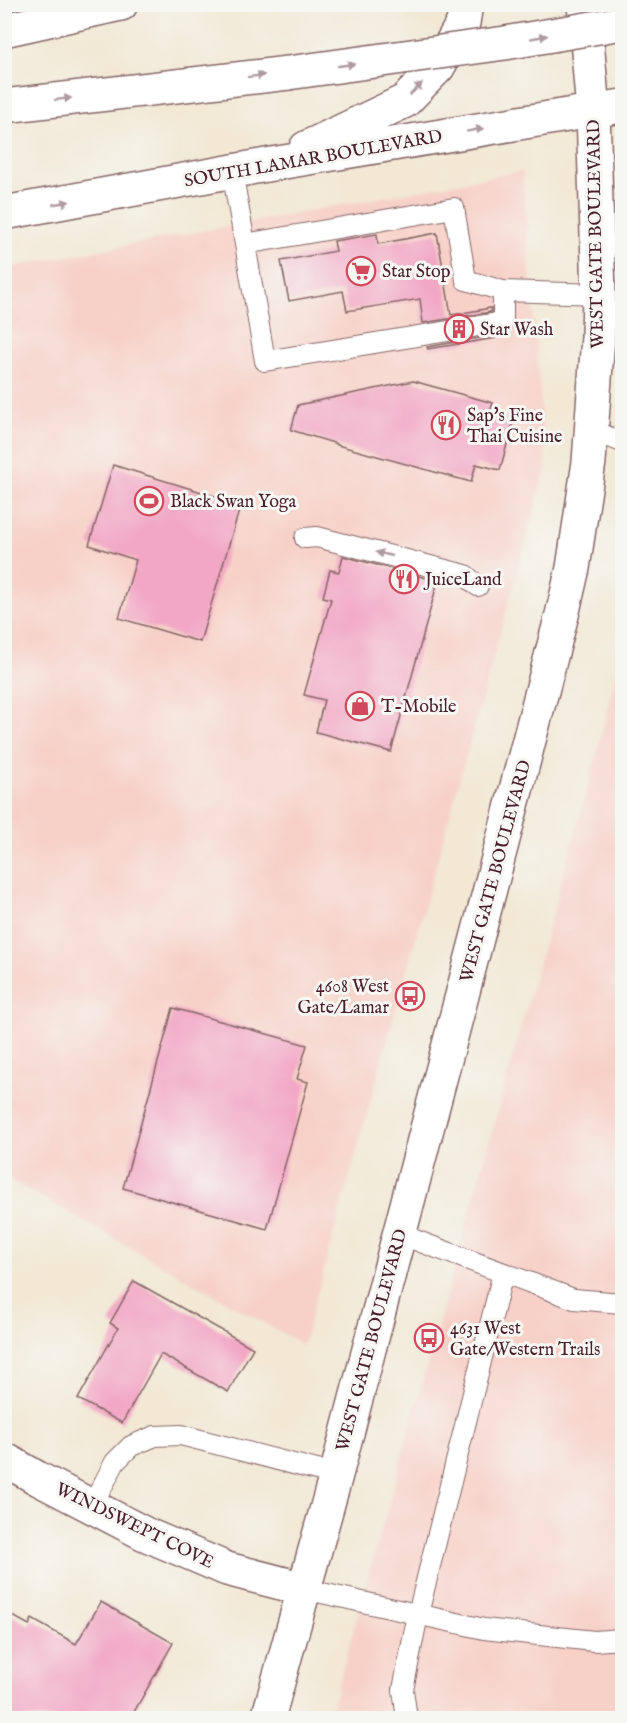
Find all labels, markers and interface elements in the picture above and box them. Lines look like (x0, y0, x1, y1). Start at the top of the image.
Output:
one-way arrow (530, 33, 549, 42)
one-way arrow (337, 60, 356, 69)
one-way arrow (247, 72, 266, 81)
one-way arrow (409, 82, 424, 96)
one-way arrow (53, 95, 72, 104)
street label: WEST GATE BOULEVARD (583, 119, 610, 349)
street label: SOUTH LAMAR BOULEVARD (182, 125, 444, 194)
one-way arrow (466, 126, 485, 135)
one-way arrow (52, 198, 71, 207)
supermarket icon: Star Stop (345, 255, 377, 287)
place label: Star Stop (382, 261, 451, 284)
building icon: Star Wash (443, 313, 475, 345)
place label: Star Wash (480, 319, 554, 342)
place label: Sap's Fine Thai Cuisine (467, 405, 562, 449)
restaurant icon: Sap's Fine Thai Cuisine (430, 409, 462, 441)
sports icon: Black Swan Yoga (133, 485, 165, 517)
place label: Black Swan Yoga (170, 491, 297, 514)
one-way arrow (375, 549, 393, 558)
restaurant icon: JuiceLand (388, 563, 420, 595)
place label: JuiceLand (423, 569, 502, 592)
shop icon: T-Mobile (344, 690, 376, 722)
place label: T-Mobile (381, 696, 456, 719)
street label: WEST GATE BOULEVARD (456, 758, 537, 985)
place label: 4608 West Gate/Lamar (297, 976, 389, 1020)
bus stop icon: 4608 West Gate/Lamar (394, 980, 426, 1012)
street label: WEST GATE BOULEVARD (332, 1227, 413, 1454)
place label: 4631 West Gate/Western Trails (450, 1318, 600, 1362)
bus stop icon: 4631 West Gate/Western Trails (413, 1322, 445, 1354)
street label: WINDSWEPT COVE (51, 1478, 217, 1575)

